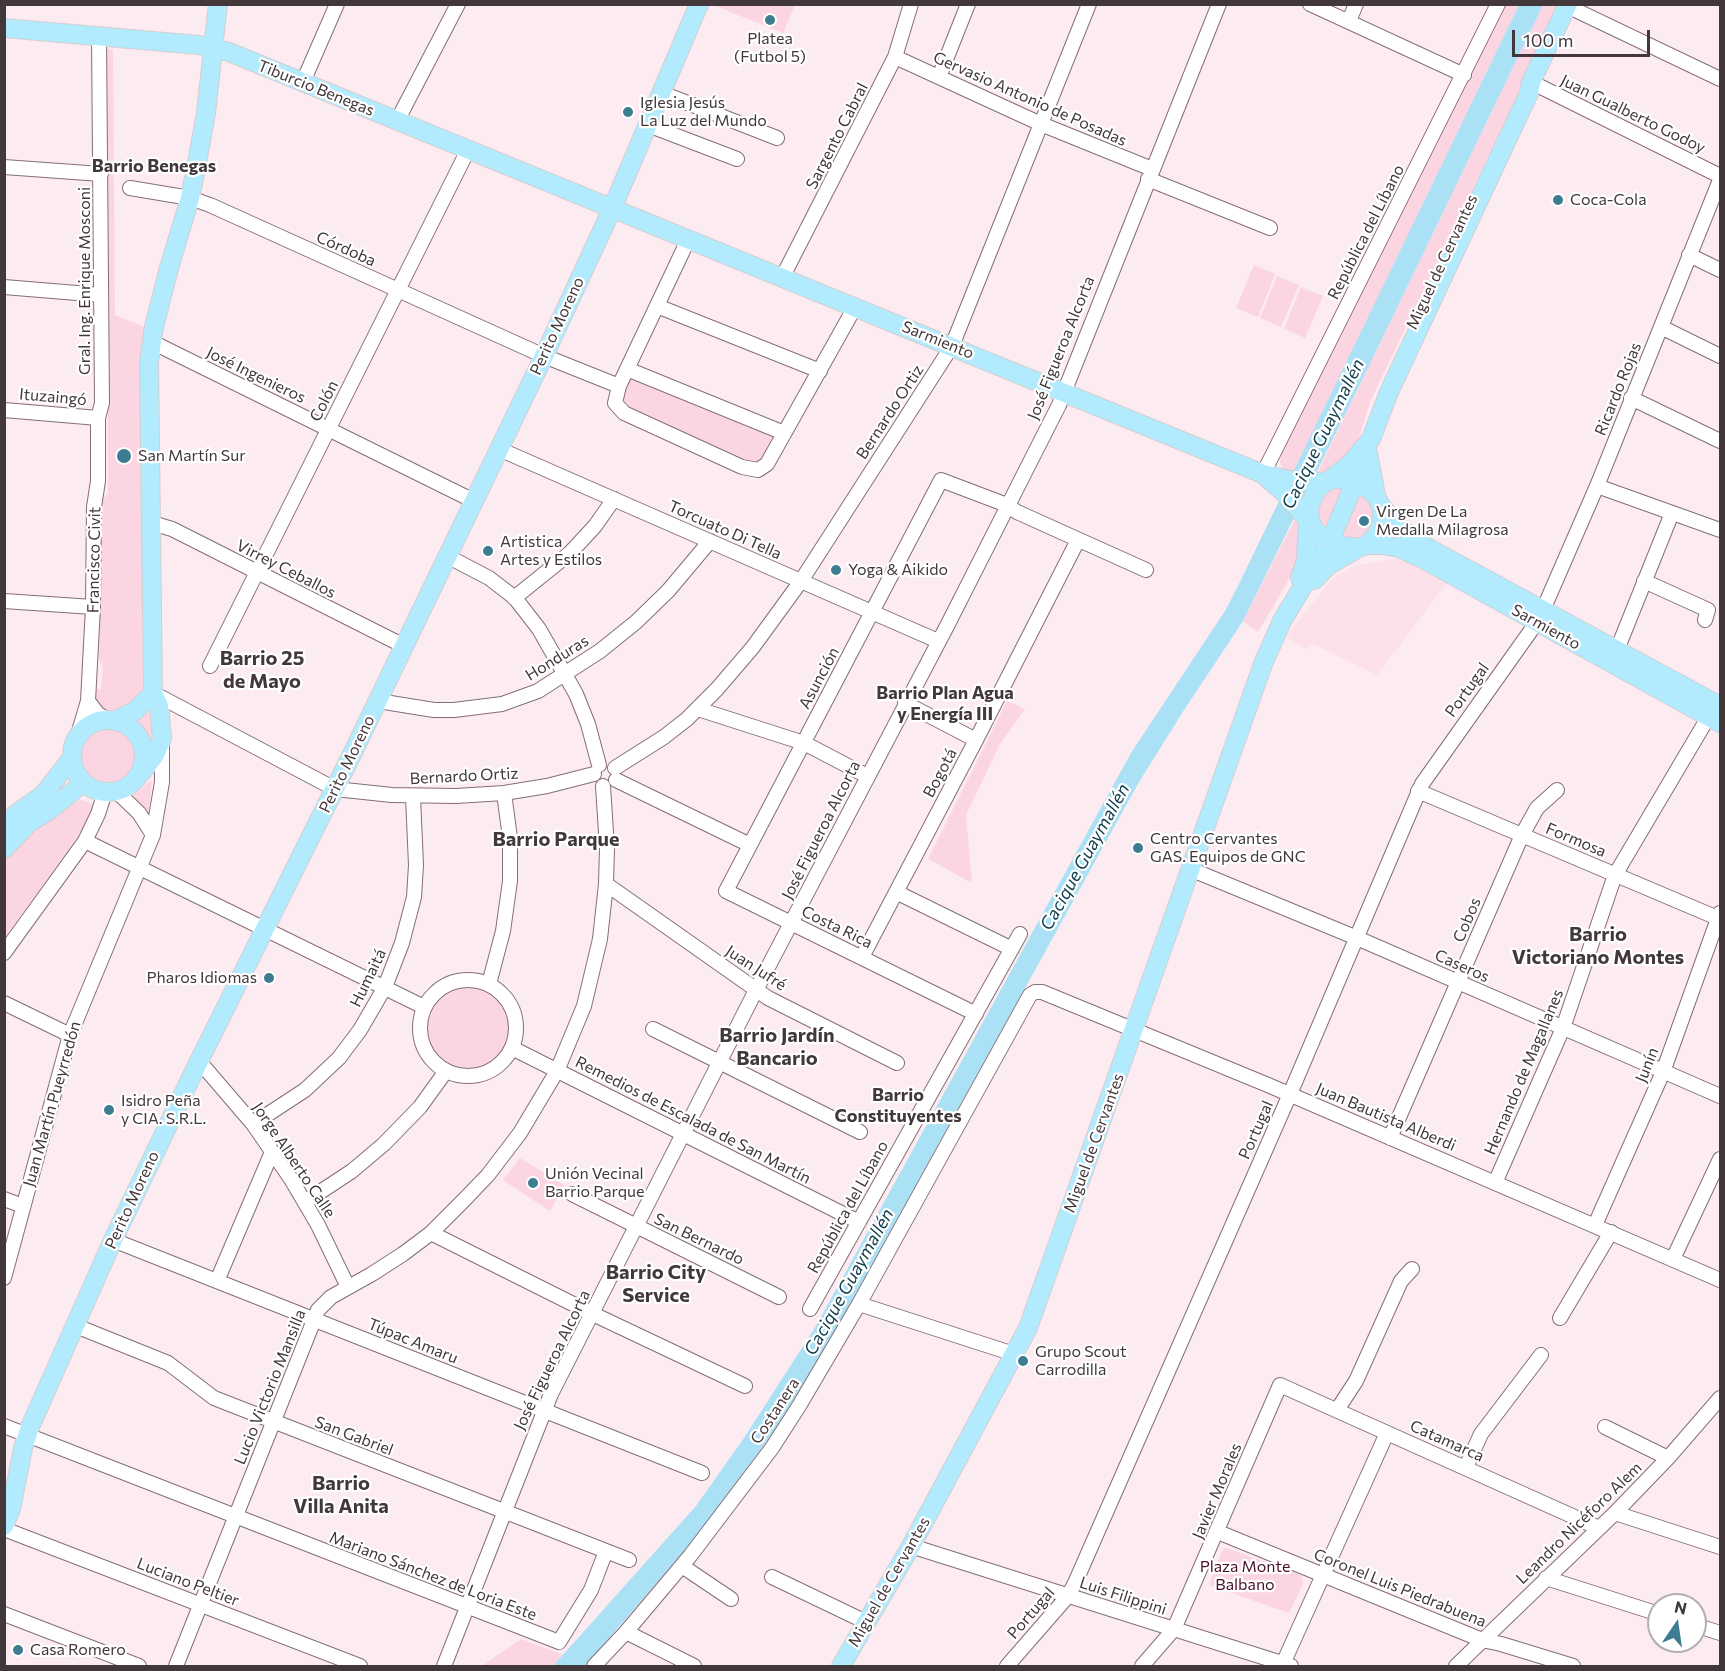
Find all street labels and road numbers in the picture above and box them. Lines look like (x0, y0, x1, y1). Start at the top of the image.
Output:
street label: Gervasio Antonio de Posadas (930, 48, 1130, 150)
street label: Tiburcio Benegas (255, 56, 377, 120)
street label: Juan Gualberto Godoy (1557, 71, 1709, 157)
street label: Sargento Cabral (802, 80, 872, 192)
street label: República del Líbano (1324, 161, 1408, 303)
street label: Gral. Ing. Enrique Mosconi (75, 187, 95, 375)
street label: Miguel de Cervantes (1402, 191, 1482, 333)
street label: Córdoba (313, 227, 379, 271)
street label: José Figueroa Alcorta (1023, 273, 1099, 423)
street label: Perito Moreno (526, 274, 588, 378)
street label: Sarmiento (899, 317, 977, 363)
street label: Ricardo Rojas (1591, 340, 1645, 438)
street label: José Ingenieros (203, 343, 309, 407)
street label: Bernardo Ortiz (852, 361, 928, 463)
street label: Colón (306, 377, 342, 425)
street label: Ituzaingó (18, 384, 88, 410)
street label: Torcuato Di Tella (665, 496, 785, 564)
street label: Francisco Civit (83, 507, 105, 613)
street label: Virrey Ceballos (233, 536, 339, 602)
street label: Sarmiento (1508, 600, 1584, 654)
street label: Honduras (522, 631, 592, 685)
street label: Asunción (795, 644, 843, 712)
street label: Portugal (1441, 659, 1493, 721)
street label: Perito Moreno (315, 712, 379, 816)
street label: Bogotá (919, 745, 961, 801)
street label: José Figueroa Alcorta (778, 757, 864, 903)
street label: Bernardo Ortiz (409, 764, 519, 788)
street label: Formosa (1543, 819, 1609, 861)
street label: Cobos (1449, 895, 1485, 945)
street label: Costa Rica (798, 902, 876, 952)
street label: Juan Jufré (722, 941, 790, 995)
street label: Caseros (1432, 945, 1492, 987)
street label: Humaitá (346, 946, 390, 1010)
street label: Hernando de Magallanes (1480, 986, 1568, 1158)
street label: Juan Martín Pueyrredón (19, 1019, 85, 1189)
street label: Junín (1631, 1045, 1663, 1085)
street label: Remedios de Escalada de San Martín (572, 1052, 814, 1188)
street label: Miguel de Cervantes (1060, 1071, 1128, 1215)
street label: Juan Bautista Alberdi (1313, 1079, 1459, 1155)
street label: Portugal (1235, 1098, 1277, 1162)
street label: Jorge Alberto Calle (248, 1099, 340, 1221)
street label: República del Líbano (804, 1137, 892, 1277)
street label: Perito Moreno (101, 1148, 163, 1252)
street label: San Bernardo (651, 1209, 747, 1269)
street label: José Figueroa Alcorta (510, 1287, 594, 1433)
street label: Lucio Victorio Mansilla (230, 1307, 310, 1467)
street label: Túpac Amaru (365, 1314, 461, 1368)
street label: Costanera (747, 1374, 803, 1448)
street label: San Gabriel (312, 1412, 396, 1460)
street label: Catamarca (1407, 1416, 1487, 1466)
street label: Javier Morales (1188, 1440, 1246, 1542)
street label: Leandro Nicéforo Alem (1512, 1458, 1646, 1588)
street label: Miguel de Cervantes (844, 1514, 934, 1650)
street label: Mariano Sánchez de Loria Este (327, 1528, 539, 1624)
street label: Coronel Luis Piedrabuena (1311, 1545, 1489, 1631)
street label: Luciano Peltier (134, 1554, 242, 1610)
street label: Luis Filippini (1077, 1573, 1169, 1619)
street label: Portugal (1003, 1583, 1059, 1643)

